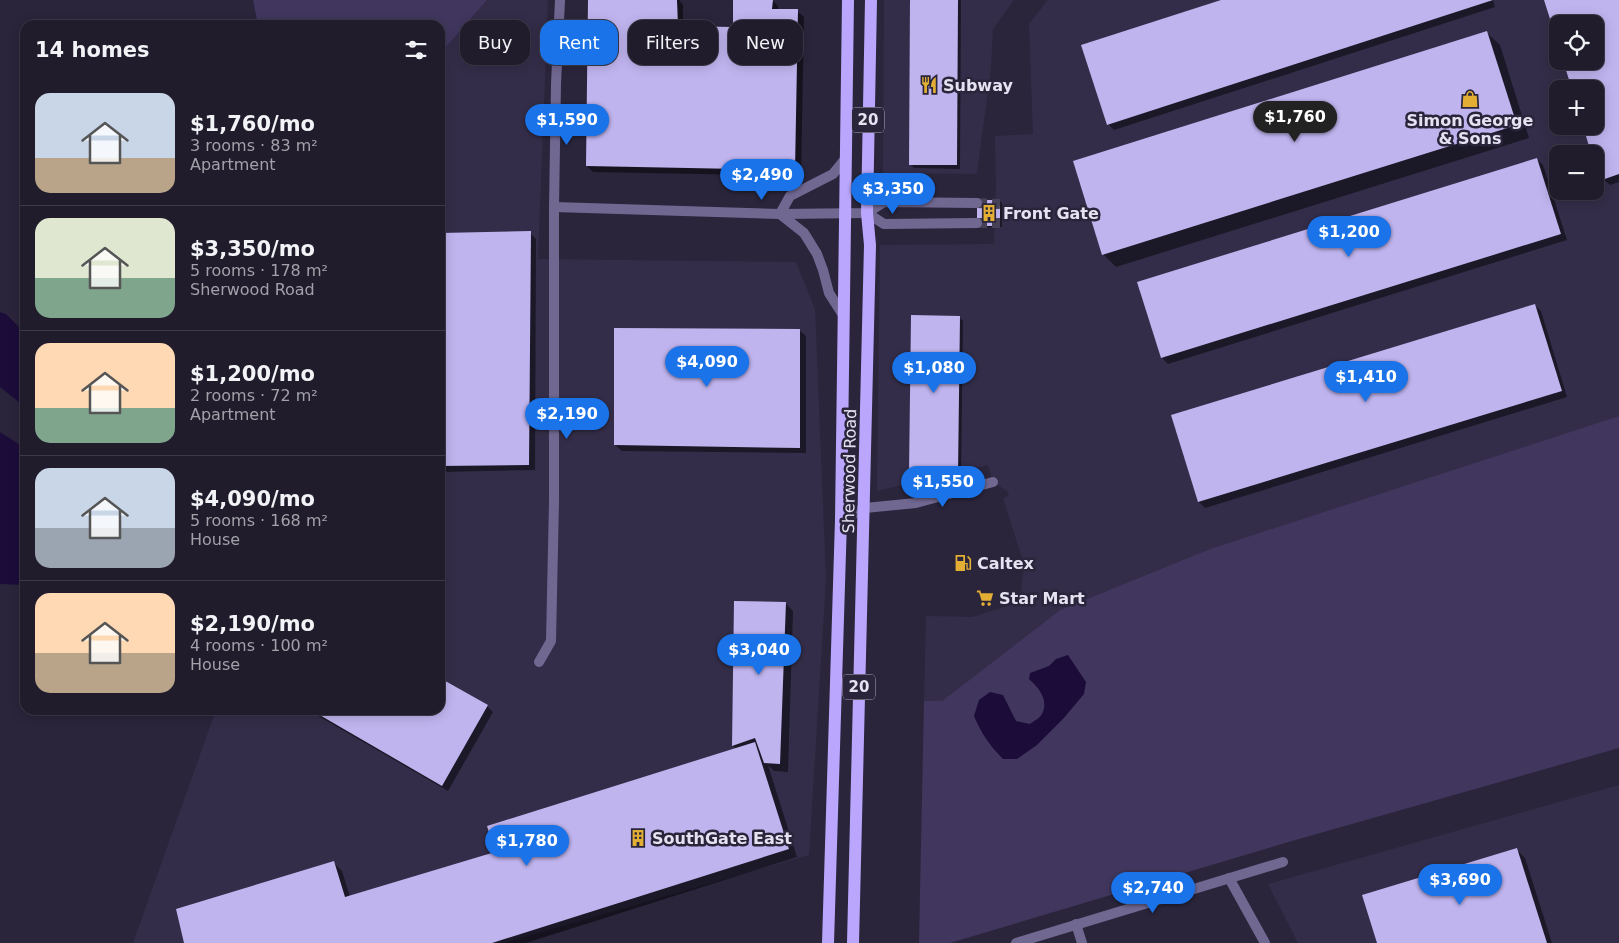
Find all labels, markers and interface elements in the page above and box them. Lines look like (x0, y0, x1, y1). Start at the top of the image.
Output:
map controls (1549, 15, 1604, 200)
button: locate (1549, 15, 1604, 70)
chip: Buy (460, 20, 530, 65)
chip: Rent (540, 20, 618, 65)
chip: Filters (628, 20, 718, 65)
chip: New (728, 20, 803, 65)
icon: filters (402, 36, 430, 64)
text: 14 homes (35, 38, 150, 62)
restaurant icon: Subway (919, 75, 939, 95)
place label: Subway (943, 76, 1013, 95)
button: + (1549, 80, 1604, 135)
shop icon: Simon George & Sons (1460, 89, 1480, 109)
pin: $1,760 (1254, 100, 1336, 143)
pin: $1,590 (526, 104, 608, 146)
text: $1,760 (1264, 107, 1326, 126)
road number: 20 (852, 108, 884, 132)
text: $1,590 (536, 110, 598, 129)
place label: Simon George & Sons (1407, 111, 1534, 148)
text: $1,760/mo (190, 112, 315, 136)
icon: home (75, 113, 135, 173)
text: 3 rooms · 83 m² (190, 136, 318, 155)
button: − (1549, 145, 1604, 200)
text: Apartment (190, 155, 276, 174)
pin: $2,490 (721, 158, 803, 201)
text: $2,490 (731, 165, 793, 184)
pin: $3,350 (852, 172, 934, 215)
text: $3,350 (862, 179, 924, 198)
building icon: Front Gate (979, 203, 999, 223)
place label: Front Gate (1003, 204, 1099, 223)
pin: $1,200 (1308, 216, 1390, 258)
text: $1,200 (1318, 222, 1380, 241)
text: $3,350/mo (190, 237, 315, 261)
icon: home (75, 238, 135, 298)
text: 5 rooms · 178 m² (190, 261, 328, 280)
text: Sherwood Road (190, 280, 315, 299)
pin: $4,090 (666, 346, 748, 388)
text: $4,090 (676, 352, 738, 371)
pin: $1,080 (893, 352, 975, 394)
text: $1,080 (903, 358, 965, 377)
pin: $1,410 (1325, 360, 1407, 403)
text: $1,200/mo (190, 362, 315, 386)
icon: home (75, 363, 135, 423)
text: $1,410 (1335, 367, 1397, 386)
text: 2 rooms · 72 m² (190, 386, 318, 405)
pin: $2,190 (526, 398, 608, 440)
text: $2,190 (536, 404, 598, 423)
text: Apartment (190, 405, 276, 424)
street label: Sherwood Road (839, 408, 860, 534)
pin: $1,550 (902, 466, 984, 508)
text: $1,550 (912, 472, 974, 491)
text: $4,090/mo (190, 487, 315, 511)
icon: home (75, 488, 135, 548)
text: 5 rooms · 168 m² (190, 511, 328, 530)
text: House (190, 530, 240, 549)
fuel station icon: Caltex (953, 553, 973, 573)
place label: Caltex (977, 554, 1035, 573)
supermarket icon: Star Mart (975, 588, 995, 608)
place label: Star Mart (999, 589, 1085, 608)
text: $2,190/mo (190, 612, 315, 636)
icon: home (75, 613, 135, 673)
pin: $3,040 (718, 634, 800, 676)
text: 4 rooms · 100 m² (190, 636, 328, 655)
text: $3,040 (728, 640, 790, 659)
text: House (190, 655, 240, 674)
road number: 20 (843, 674, 875, 700)
pin: $1,780 (486, 824, 568, 867)
building icon: SouthGate East (628, 828, 648, 848)
place label: SouthGate East (652, 829, 792, 848)
text: $1,780 (496, 831, 558, 850)
pin: $3,690 (1419, 864, 1501, 906)
text: $3,690 (1429, 870, 1491, 889)
pin: $2,740 (1112, 872, 1194, 914)
text: $2,740 (1122, 878, 1184, 897)

